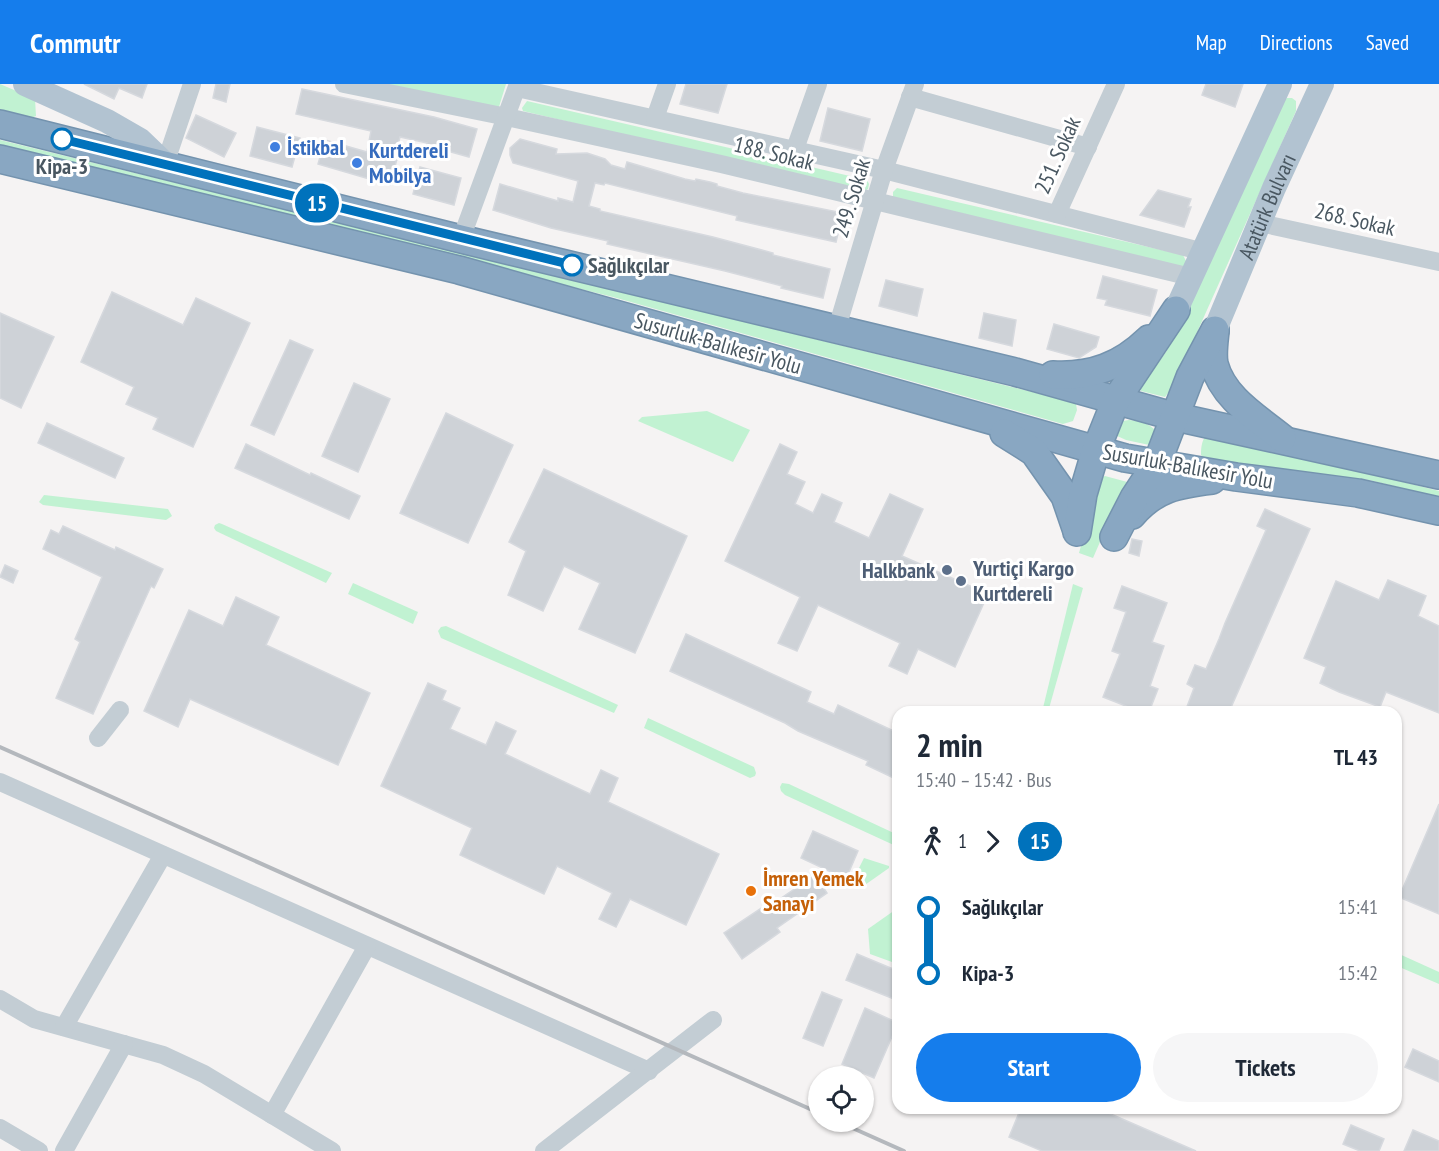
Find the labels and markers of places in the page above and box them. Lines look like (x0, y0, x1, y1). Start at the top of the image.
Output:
marker: Kipa-3 (51, 128, 73, 150)
place label: İstikbal (287, 133, 345, 161)
place label: Kurtdereli Mobilya (369, 136, 449, 189)
marker: İstikbal (268, 140, 282, 154)
place label: Kipa-3 (36, 152, 88, 180)
marker: Kurtdereli Mobilya (350, 156, 364, 170)
place label: Sağlıkçılar (588, 251, 670, 279)
marker: Sağlıkçılar (561, 254, 583, 276)
place label: Yurtiçi Kargo Kurtdereli (972, 554, 1074, 607)
place label: Halkbank (862, 556, 936, 584)
marker: Halkbank (940, 563, 954, 577)
marker: Yurtiçi Kargo Kurtdereli (954, 574, 968, 588)
place label: İmren Yemek Sanayi (763, 864, 865, 917)
marker: İmren Yemek Sanayi (744, 884, 758, 898)

